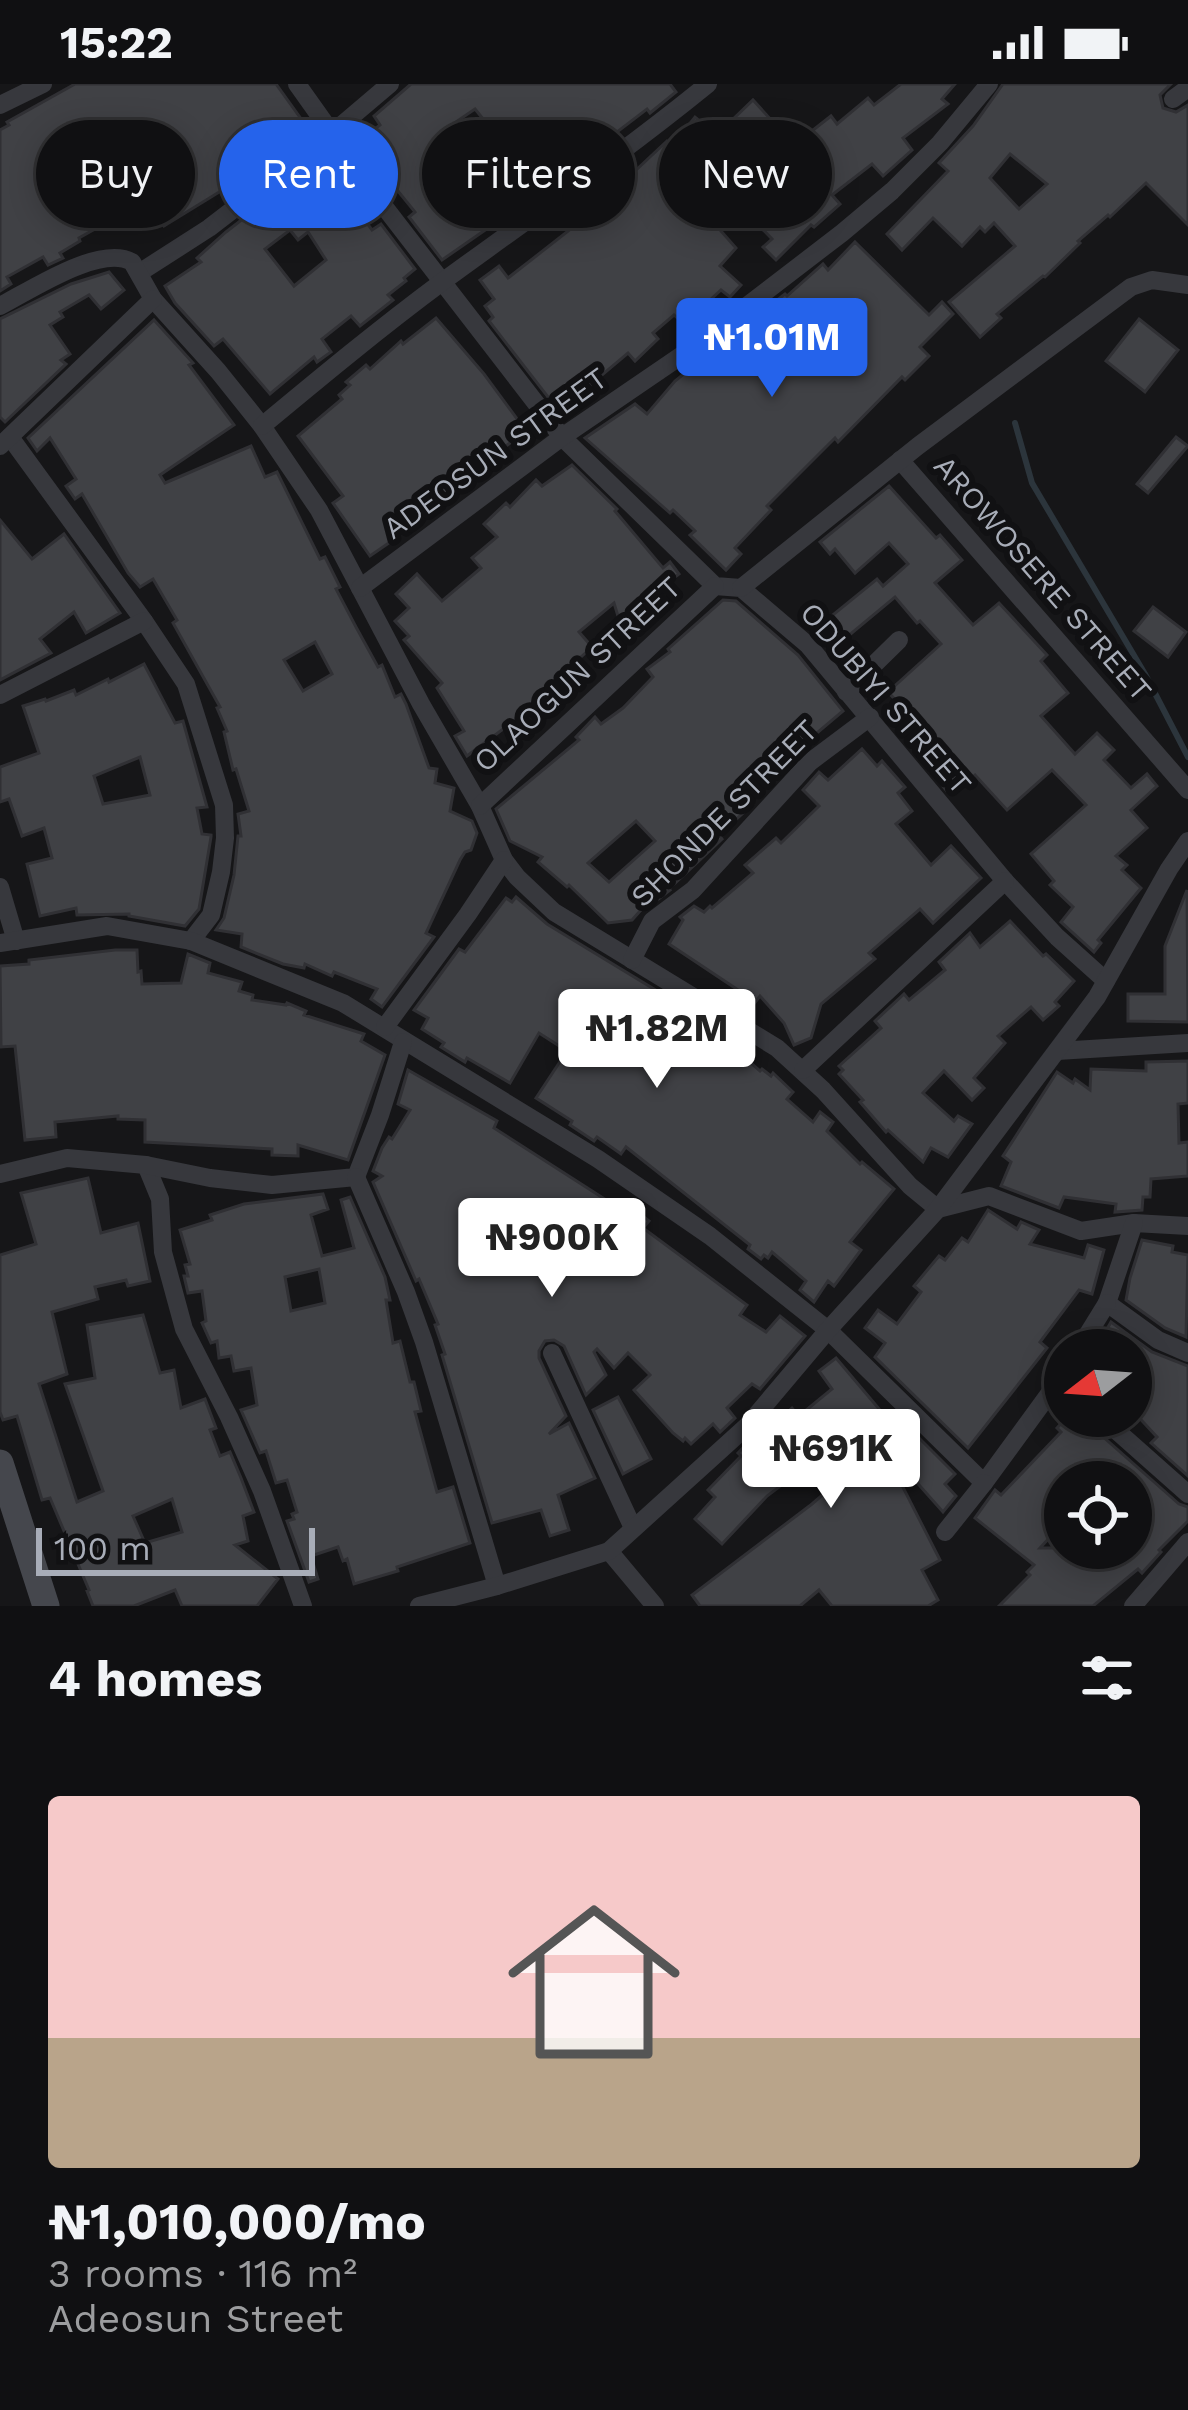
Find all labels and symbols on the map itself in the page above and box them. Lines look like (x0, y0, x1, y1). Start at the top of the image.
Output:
pin: ₦1.01M (674, 298, 870, 400)
street label: ADEOSUN STREET (376, 360, 614, 546)
street label: AROWOSERE STREET (927, 448, 1159, 708)
street label: OLAOGUN STREET (466, 569, 688, 779)
street label: ODUBIYI STREET (793, 595, 979, 801)
street label: SHONDE STREET (623, 712, 825, 914)
pin: ₦1.82M (559, 989, 755, 1091)
pin: ₦900K (468, 1198, 636, 1300)
north arrow (1044, 1329, 1152, 1437)
pin: ₦691K (747, 1409, 915, 1511)
scale bar (36, 1522, 315, 1575)

